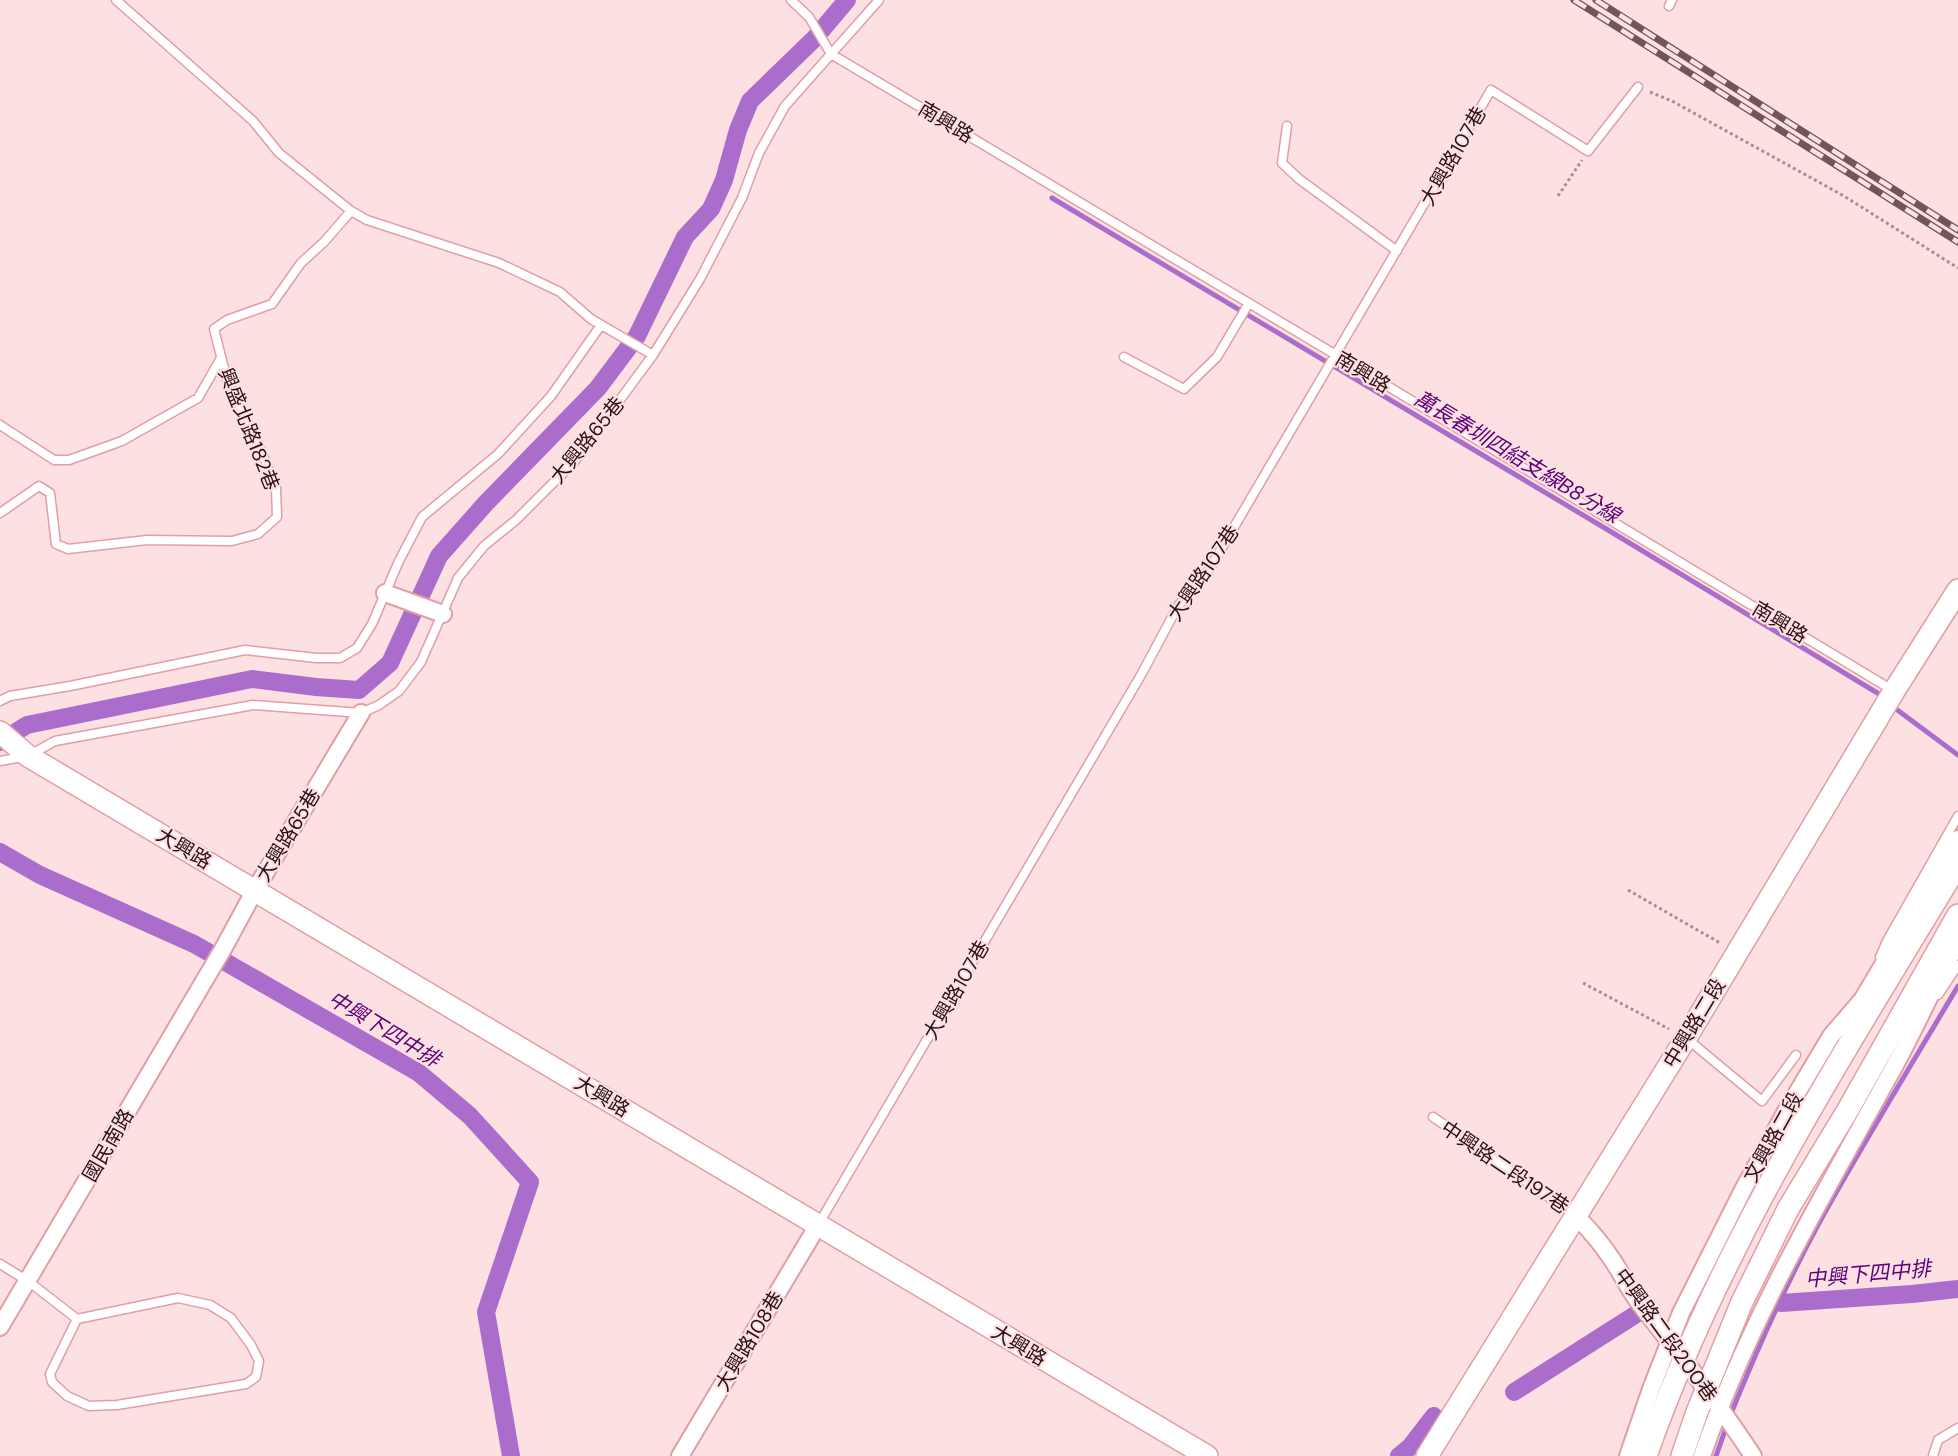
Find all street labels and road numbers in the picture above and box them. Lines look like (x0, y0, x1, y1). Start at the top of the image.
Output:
street label: 南興路 (914, 95, 978, 149)
street label: 大興路107巷 (1414, 102, 1492, 210)
street label: 南興路 (1331, 345, 1395, 399)
street label: 興盛北路182巷 (213, 364, 285, 494)
street label: 大興路65巷 (544, 391, 630, 489)
street label: 大興路107巷 (1161, 520, 1245, 626)
street label: 南興路 (1748, 595, 1812, 649)
street label: 大興路65巷 (250, 784, 326, 886)
street label: 大興路 (152, 821, 216, 875)
street label: 大興路107巷 (917, 936, 995, 1044)
street label: 中興路二段 (1657, 973, 1731, 1073)
street label: 大興路 (570, 1069, 634, 1123)
street label: 文興路二段 (1737, 1087, 1809, 1187)
street label: 國民南路 (77, 1104, 139, 1186)
street label: 中興路二段197巷 (1436, 1115, 1574, 1219)
street label: 中興路二段200巷 (1609, 1263, 1723, 1407)
street label: 大興路108巷 (709, 1286, 789, 1396)
street label: 大興路 (987, 1318, 1051, 1372)

